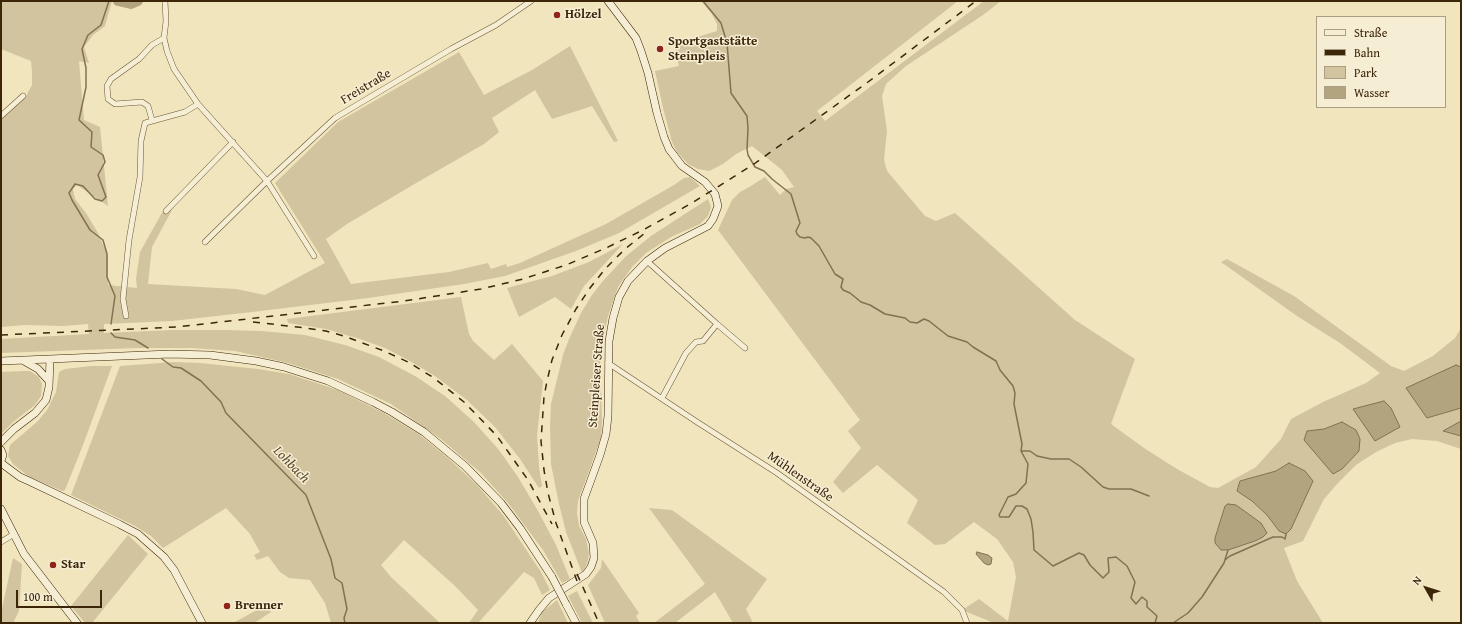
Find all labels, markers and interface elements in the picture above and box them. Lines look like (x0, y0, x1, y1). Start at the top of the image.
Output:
place label: Hölzel (565, 7, 602, 23)
marker: Hölzel (552, 10, 562, 20)
legend (1316, 16, 1446, 108)
text: Straße (1354, 24, 1387, 41)
place label: Sportgaststätte Steinpleis (668, 34, 757, 65)
marker: Sportgaststätte Steinpleis (655, 44, 665, 54)
text: Bahn (1354, 44, 1380, 61)
text: Park (1354, 64, 1377, 81)
street label: Freistraße (338, 66, 394, 108)
text: Wasser (1354, 84, 1390, 101)
street label: Steinpleiser Straße (586, 324, 608, 428)
water label: Lohbach (269, 443, 313, 487)
street label: Mühlenstraße (764, 449, 836, 505)
place label: Star (61, 557, 85, 573)
marker: Star (48, 560, 58, 570)
north arrow (1406, 568, 1446, 608)
text: N (1408, 573, 1425, 588)
scale bar (18, 582, 104, 608)
text: 100 m (23, 588, 53, 605)
place label: Brenner (235, 598, 283, 614)
marker: Brenner (222, 601, 232, 611)

